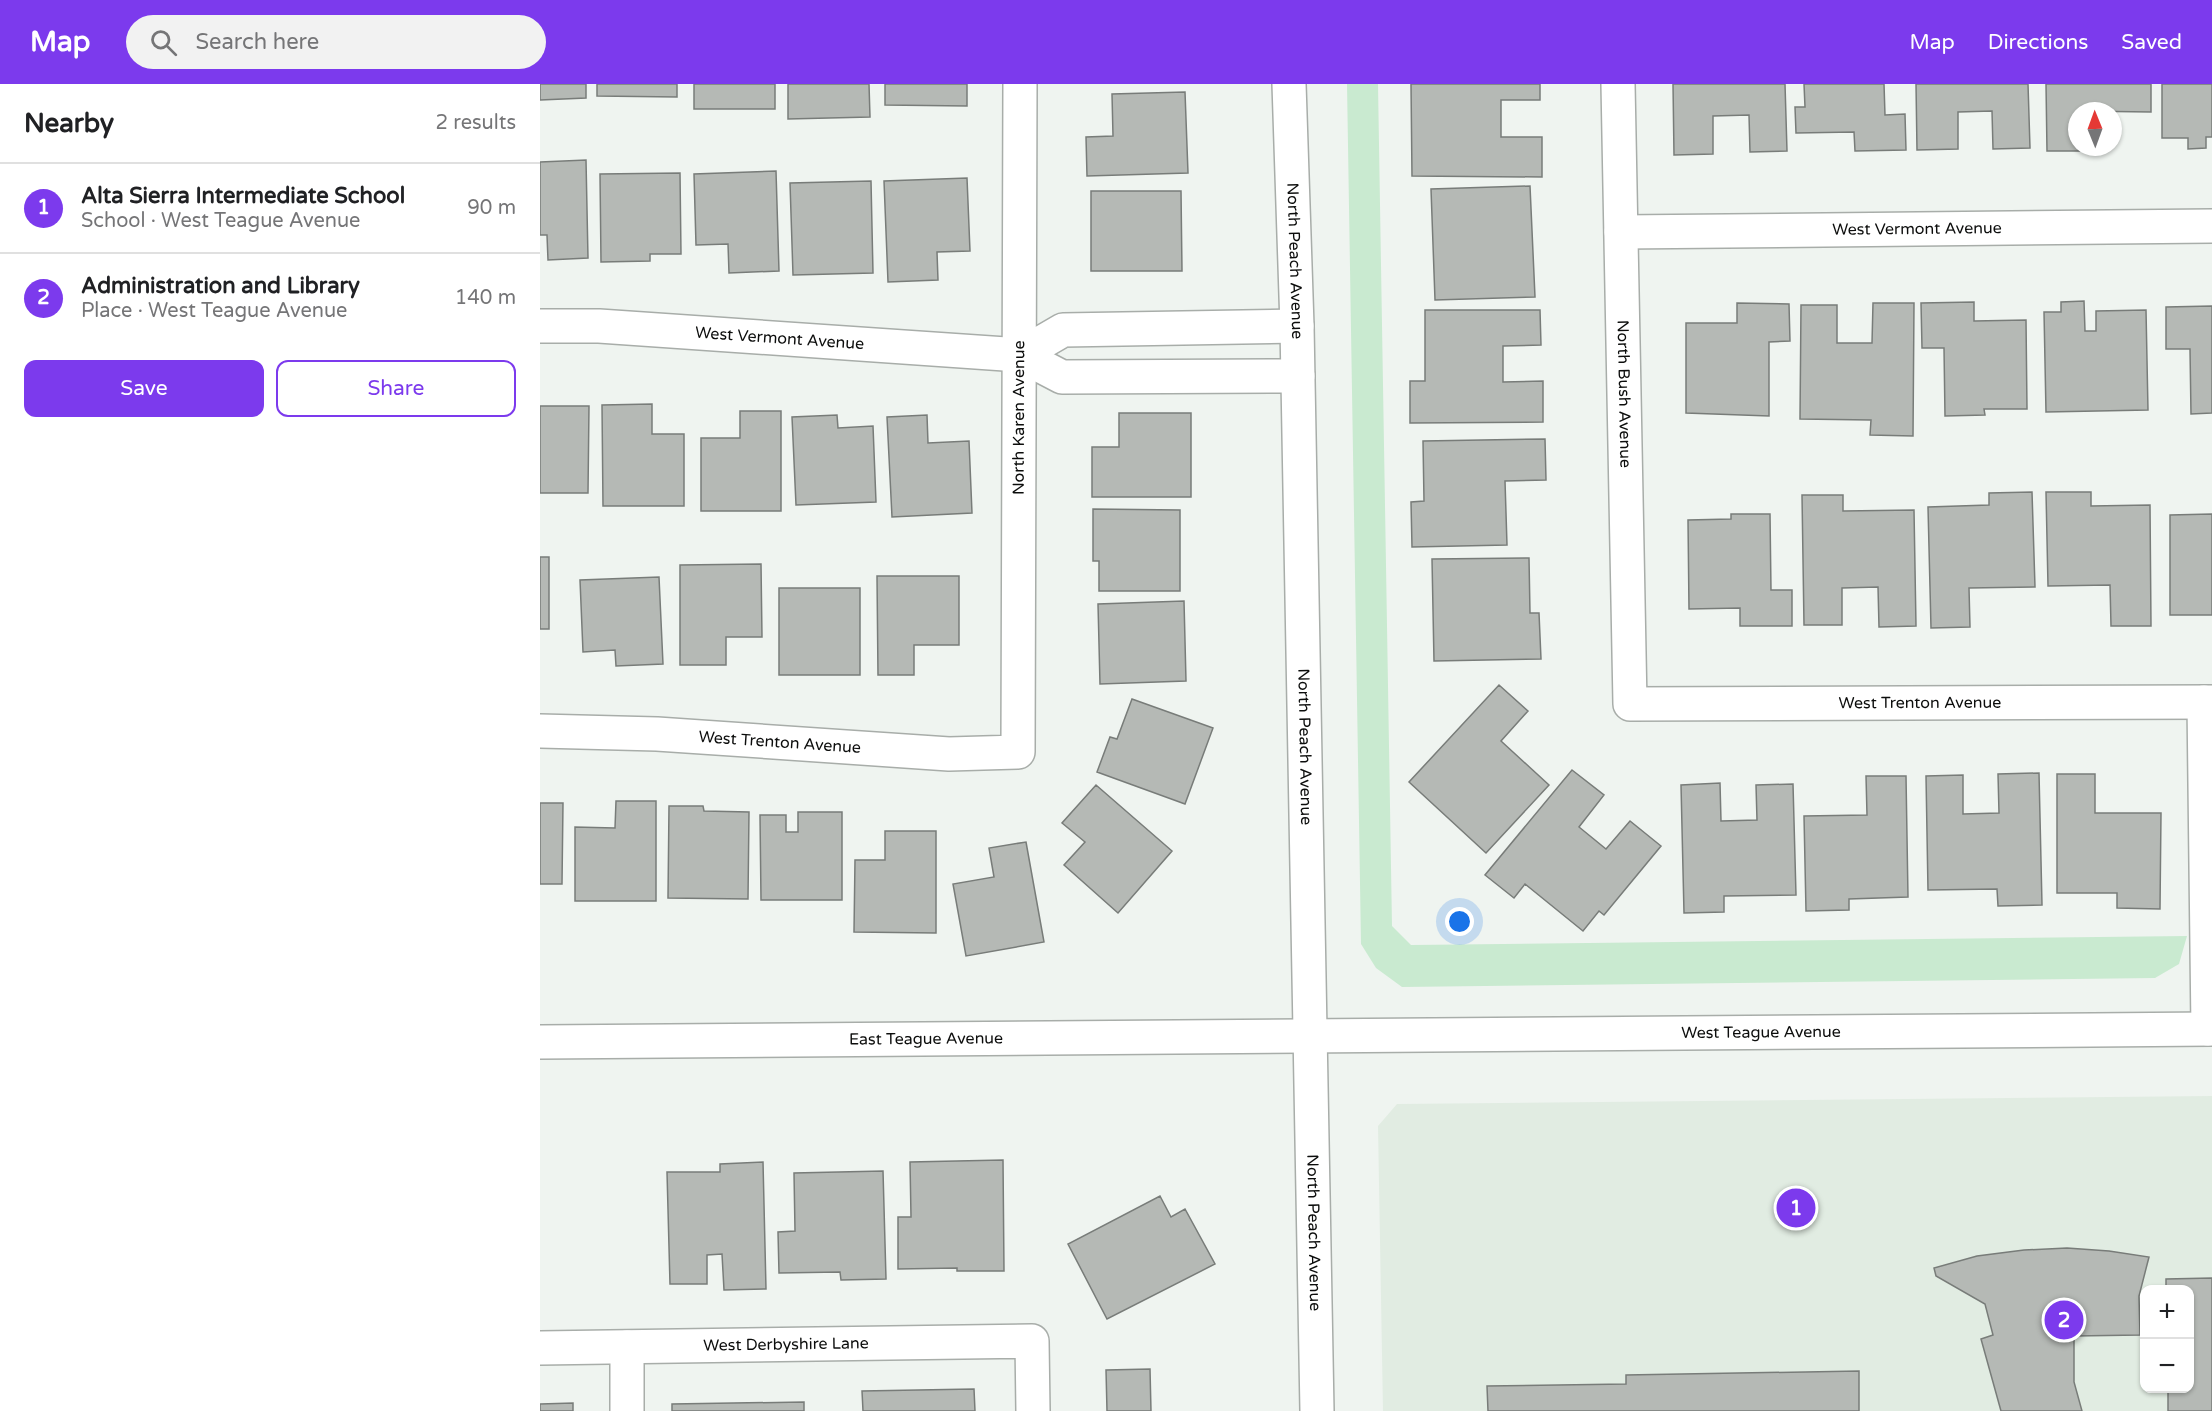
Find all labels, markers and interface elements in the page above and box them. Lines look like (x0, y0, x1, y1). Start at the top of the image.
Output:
search box (126, 15, 546, 69)
text: Map (30, 25, 90, 59)
icon: search (147, 26, 180, 59)
text: Search here (195, 29, 319, 55)
text: Map (1909, 30, 1955, 55)
text: Directions (1988, 30, 2088, 55)
text: Saved (2121, 30, 2182, 55)
north arrow (2068, 102, 2122, 156)
text: Nearby (24, 108, 114, 139)
text: 2 results (436, 111, 516, 135)
street label: North Peach Avenue (1282, 182, 1307, 340)
text: Alta Sierra Intermediate School (81, 183, 405, 209)
text: 1 (37, 196, 50, 220)
text: 90 m (467, 196, 516, 220)
text: School · West Teague Avenue (81, 209, 360, 233)
street label: West Vermont Avenue (1832, 218, 2002, 240)
text: Administration and Library (81, 273, 360, 299)
text: 2 (37, 286, 50, 310)
text: 140 m (455, 286, 516, 310)
text: Place · West Teague Avenue (81, 299, 347, 323)
street label: North Bush Avenue (1613, 320, 1635, 468)
street label: West Vermont Avenue (694, 323, 865, 354)
street label: North Karen Avenue (1009, 340, 1029, 495)
button: Save (24, 360, 264, 417)
button: Share (276, 360, 516, 417)
street label: North Peach Avenue (1293, 668, 1316, 825)
street label: West Trenton Avenue (1838, 693, 2001, 713)
street label: West Trenton Avenue (698, 727, 862, 758)
your location (1445, 907, 1474, 936)
street label: West Teague Avenue (1681, 1022, 1841, 1043)
street label: East Teague Avenue (849, 1028, 1003, 1050)
street label: North Peach Avenue (1302, 1154, 1325, 1311)
pin: 1 (1776, 1186, 1816, 1230)
map controls (2140, 1285, 2194, 1393)
button: + (2140, 1285, 2194, 1339)
pin: 2 (2044, 1298, 2084, 1342)
street label: West Derbyshire Lane (703, 1333, 869, 1356)
button: − (2140, 1339, 2194, 1393)

